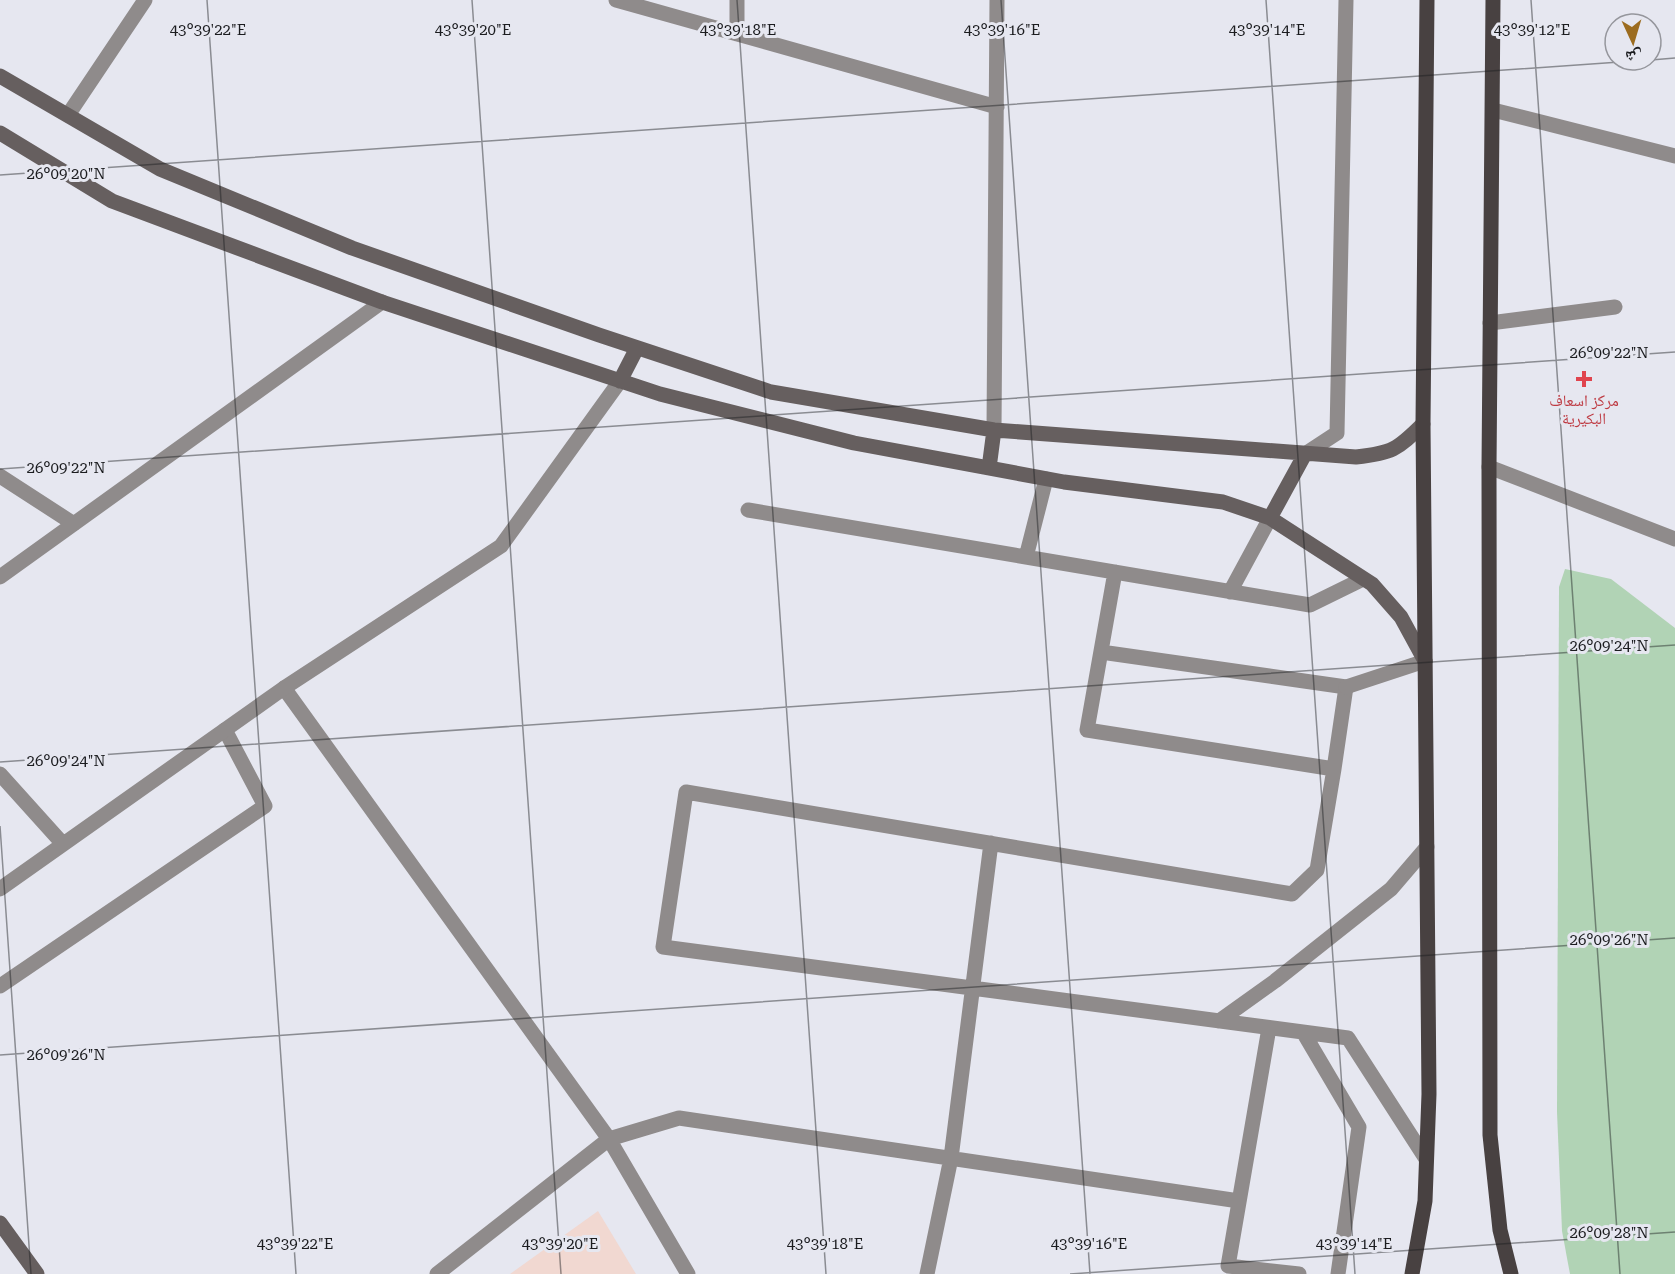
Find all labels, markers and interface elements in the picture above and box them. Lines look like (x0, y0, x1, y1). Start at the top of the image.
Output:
north arrow (1603, 12, 1663, 72)
text: 43°39'22"E (170, 21, 246, 39)
text: 43°39'20"E (435, 21, 511, 39)
text: 43°39'18"E (700, 21, 776, 39)
text: 43°39'16"E (964, 21, 1040, 39)
text: 43°39'14"E (1229, 21, 1305, 39)
text: 43°39'12"E (1494, 21, 1570, 39)
text: ش (1625, 46, 1643, 67)
text: 26°09'20"N (26, 165, 106, 183)
text: 26°09'22"N (1569, 344, 1649, 362)
marker: مركز اسعاف البكيرية (1575, 370, 1593, 388)
place label: مركز اسعاف البكيرية (1549, 391, 1619, 428)
text: 26°09'22"N (26, 459, 106, 477)
text: 26°09'24"N (1569, 637, 1649, 655)
text: 26°09'24"N (26, 752, 106, 770)
text: 26°09'26"N (1569, 931, 1649, 949)
text: 26°09'26"N (26, 1046, 106, 1064)
text: 26°09'28"N (1569, 1224, 1649, 1242)
text: 43°39'22"E (257, 1235, 333, 1253)
text: 43°39'20"E (522, 1235, 598, 1253)
text: 43°39'18"E (787, 1235, 863, 1253)
text: 43°39'16"E (1051, 1235, 1127, 1253)
text: 43°39'14"E (1316, 1235, 1392, 1253)

